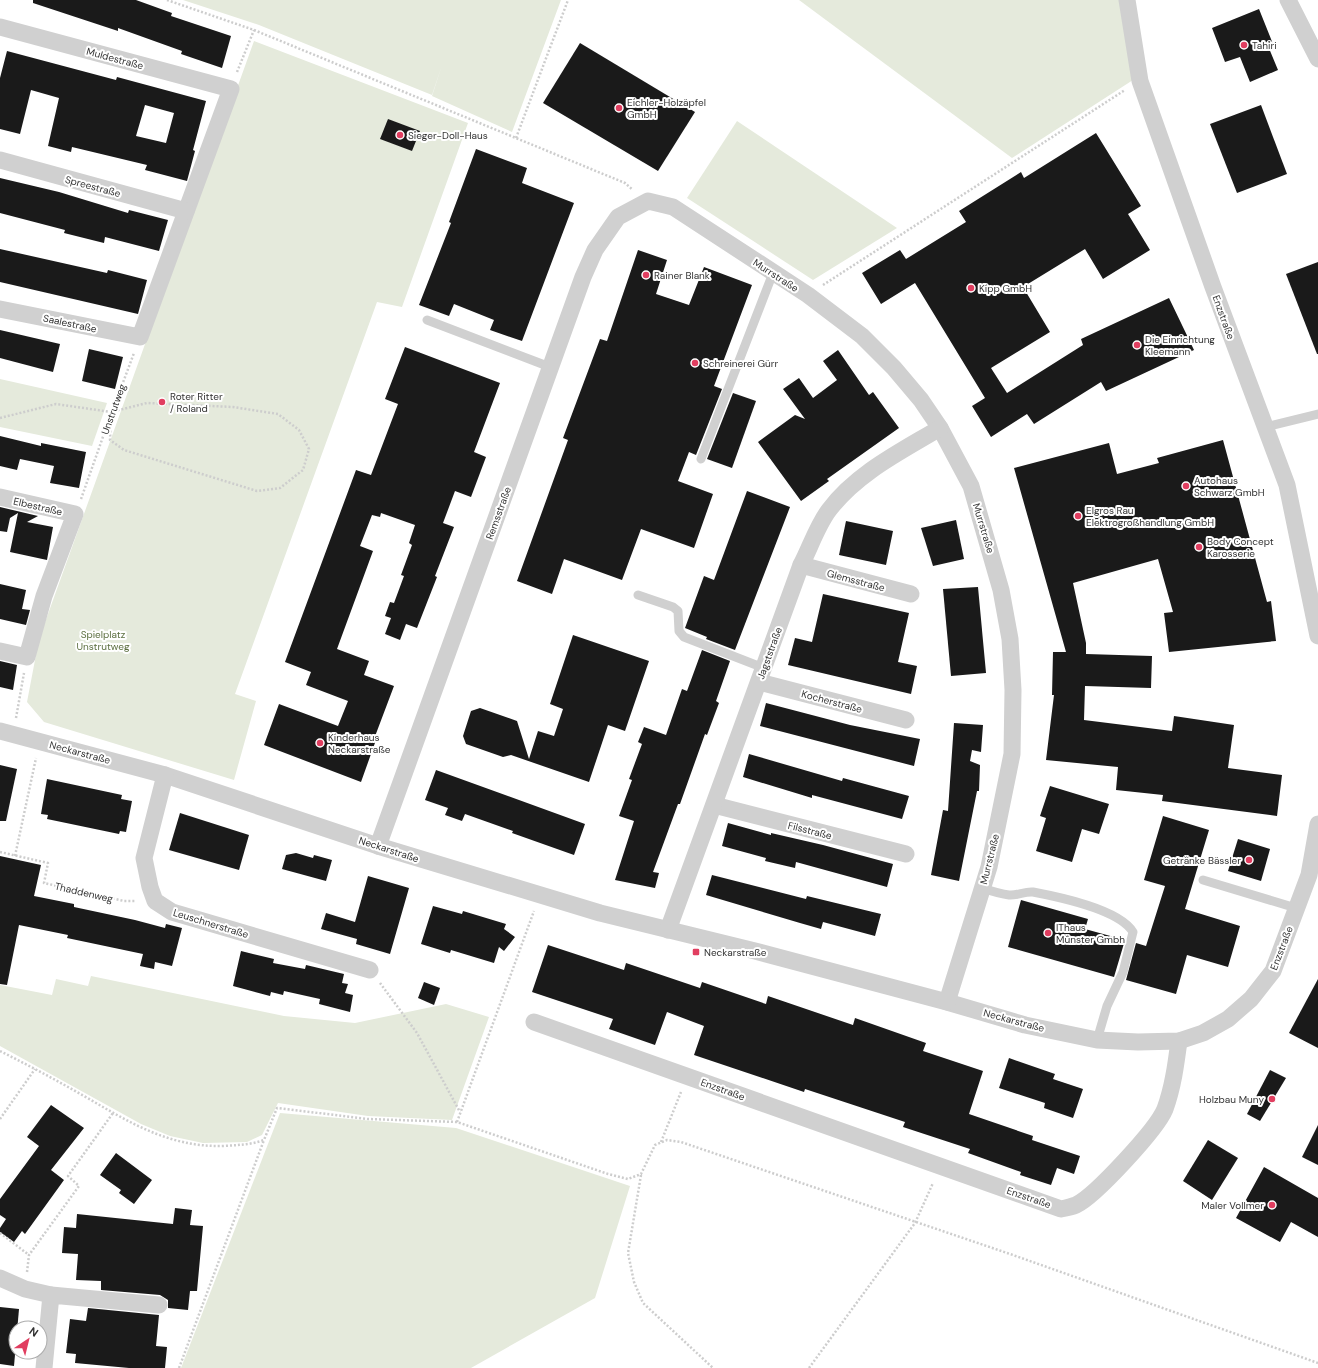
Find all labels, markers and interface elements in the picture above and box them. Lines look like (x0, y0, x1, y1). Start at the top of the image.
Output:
place label: Tahiri (1252, 39, 1277, 52)
marker: Tahiri (1239, 40, 1249, 50)
street label: Muldestraße (85, 45, 145, 72)
place label: Eichler-Holzäpfel GmbH (627, 96, 706, 121)
marker: Eichler-Holzäpfel GmbH (614, 103, 624, 113)
place label: Sieger-Doll-Haus (408, 129, 488, 142)
marker: Sieger-Doll-Haus (395, 130, 405, 140)
street label: Spreestraße (64, 173, 122, 200)
street label: Murrstraße (751, 256, 801, 295)
place label: Rainer Blank (654, 269, 710, 282)
marker: Rainer Blank (641, 270, 651, 280)
place label: Kipp GmbH (979, 282, 1032, 295)
marker: Kipp GmbH (966, 283, 976, 293)
street label: Enzstraße (1210, 293, 1238, 341)
street label: Saalestraße (42, 311, 98, 336)
place label: Die Einrichtung Kleemann (1145, 333, 1215, 358)
marker: Die Einrichtung Kleemann (1132, 340, 1142, 350)
place label: Schreinerei Gürr (703, 357, 779, 370)
marker: Schreinerei Gürr (690, 358, 700, 368)
street label: Unstrutweg (98, 382, 129, 436)
place label: Roter Ritter / Roland (170, 390, 223, 415)
marker: Roter Ritter / Roland (157, 397, 167, 407)
place label: Autohaus Schwarz GmbH (1194, 474, 1265, 499)
marker: Autohaus Schwarz GmbH (1181, 481, 1191, 491)
street label: Remsstraße (483, 485, 514, 541)
street label: Elbestraße (12, 495, 64, 518)
street label: Murrstraße (970, 502, 997, 555)
place label: Elgros Rau Elektrogroßhandlung GmbH (1086, 504, 1214, 529)
marker: Elgros Rau Elektrogroßhandlung GmbH (1073, 511, 1083, 521)
place label: Body Concept Karosserie (1207, 535, 1274, 560)
marker: Body Concept Karosserie (1194, 542, 1204, 552)
street label: Glemsstraße (825, 567, 887, 595)
street label: Jagststraße (754, 625, 785, 681)
park label: Spielplatz Unstrutweg (76, 628, 130, 653)
street label: Kocherstraße (800, 687, 864, 716)
place label: Kinderhaus Neckarstraße (328, 731, 391, 756)
street label: Neckarstraße (48, 738, 112, 767)
marker: Kinderhaus Neckarstraße (315, 738, 325, 748)
street label: Filsstraße (786, 819, 834, 842)
street label: Murrstraße (977, 832, 1002, 886)
street label: Neckarstraße (357, 834, 421, 865)
place label: Getränke Bässler (1163, 854, 1241, 867)
marker: Getränke Bässler (1244, 855, 1254, 865)
street label: Thaddenweg (53, 879, 115, 906)
street label: Leuschnerstraße (172, 906, 250, 941)
place label: IThaus Münster Gmbh (1056, 921, 1125, 946)
street label: Enzstraße (1267, 924, 1296, 972)
marker: IThaus Münster Gmbh (1043, 928, 1053, 938)
place label: Neckarstraße (704, 946, 767, 959)
marker: Neckarstraße (691, 947, 701, 957)
street label: Neckarstraße (982, 1006, 1046, 1035)
street label: Enzstraße (699, 1075, 747, 1104)
place label: Holzbau Muny (1199, 1093, 1264, 1106)
marker: Holzbau Muny (1267, 1094, 1277, 1104)
street label: Enzstraße (1005, 1184, 1053, 1211)
place label: Maler Vollmer (1201, 1199, 1264, 1212)
marker: Maler Vollmer (1267, 1200, 1277, 1210)
north arrow (8, 1320, 48, 1360)
text: N (26, 1324, 41, 1340)

